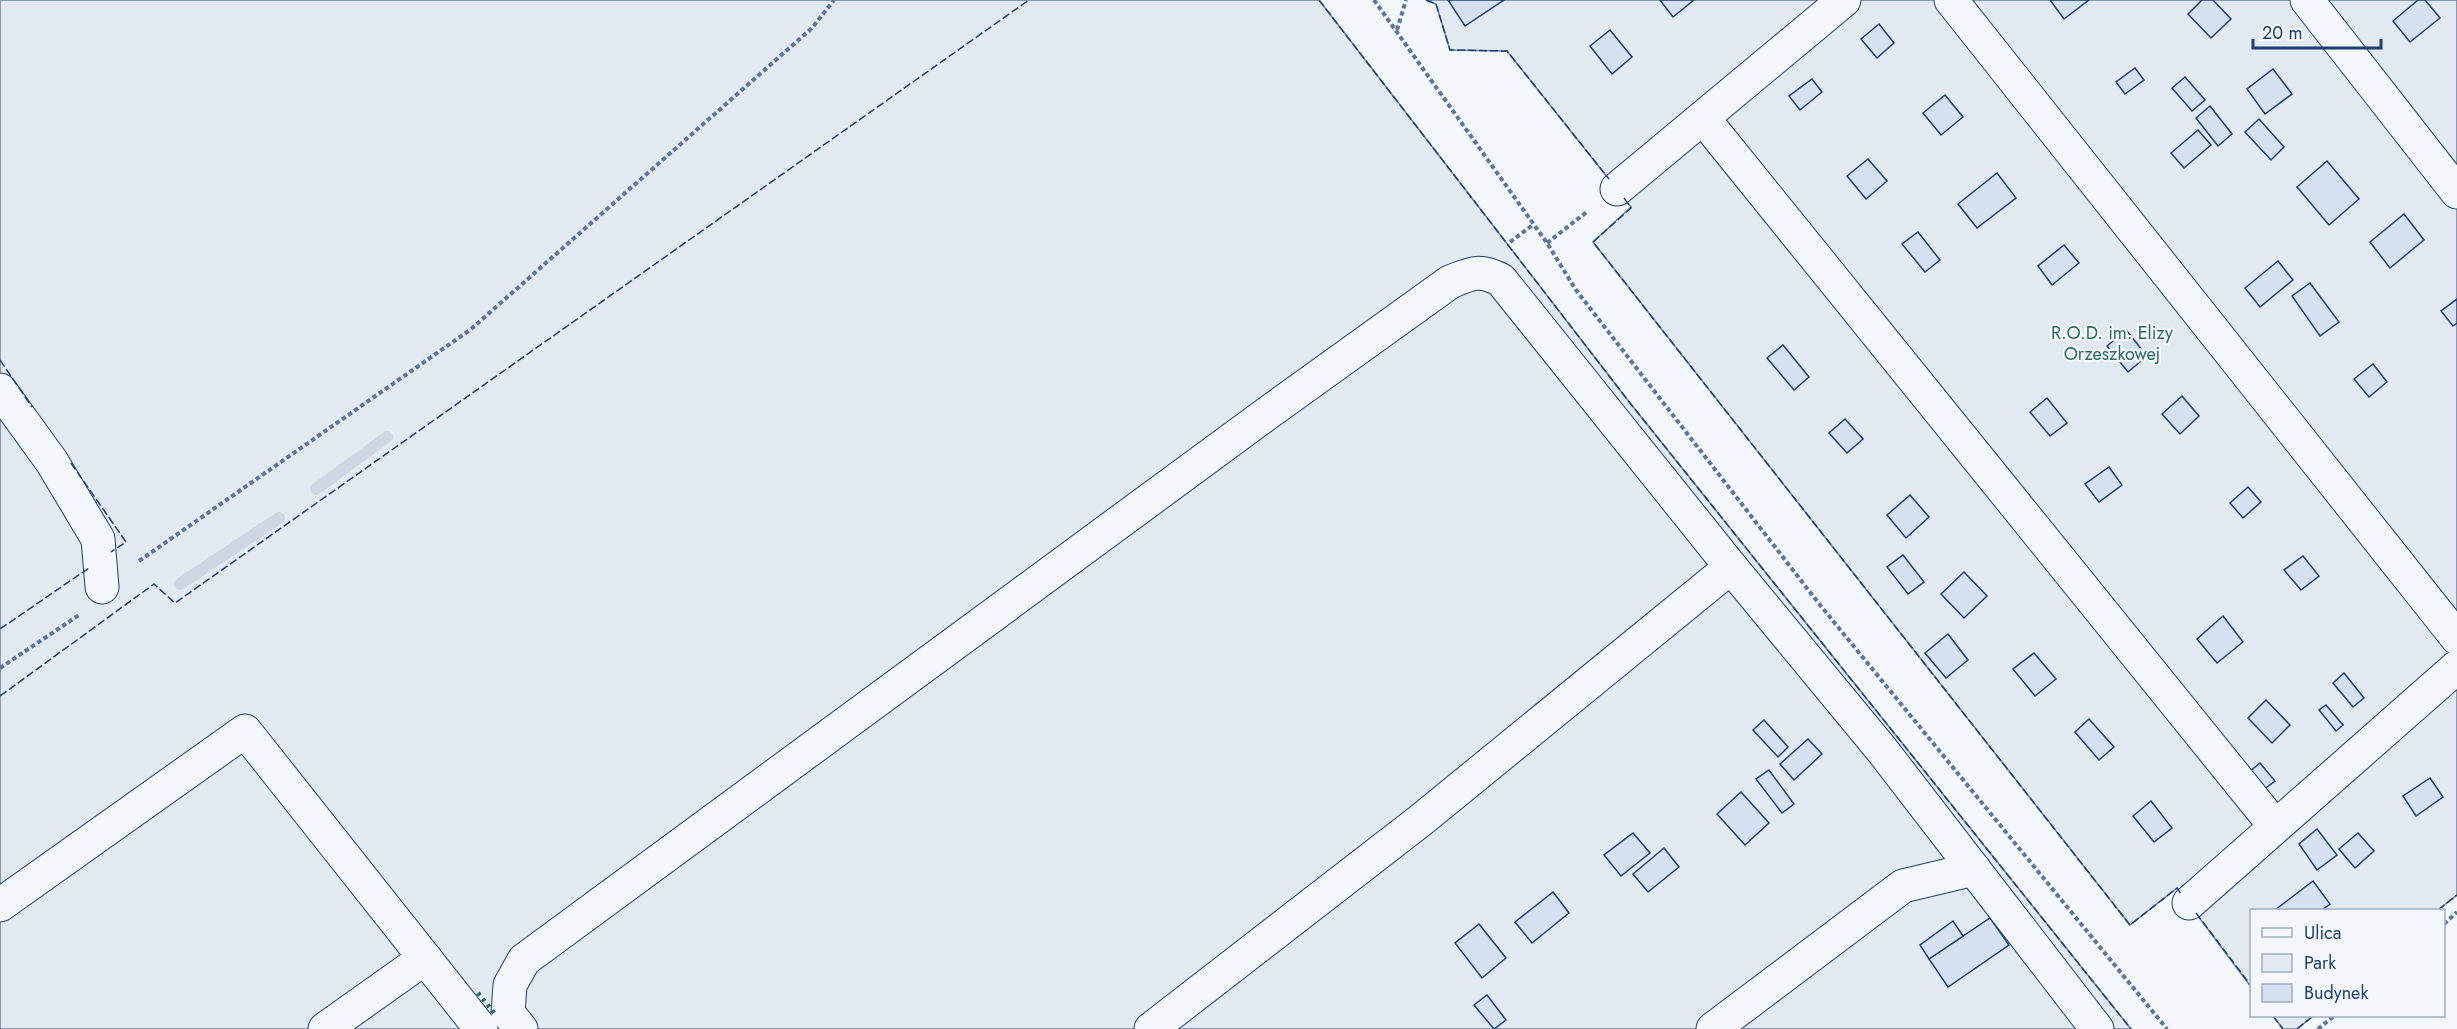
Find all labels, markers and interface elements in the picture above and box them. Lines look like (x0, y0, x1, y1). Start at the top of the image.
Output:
scale bar (2253, 12, 2380, 50)
text: 20 m (2262, 20, 2302, 46)
park label: R.O.D. im. Elizy Orzeszkowej (2051, 320, 2173, 367)
legend (2250, 909, 2445, 1017)
text: Ulica (2304, 920, 2341, 946)
text: Park (2304, 950, 2336, 976)
text: Budynek (2304, 980, 2368, 1006)

